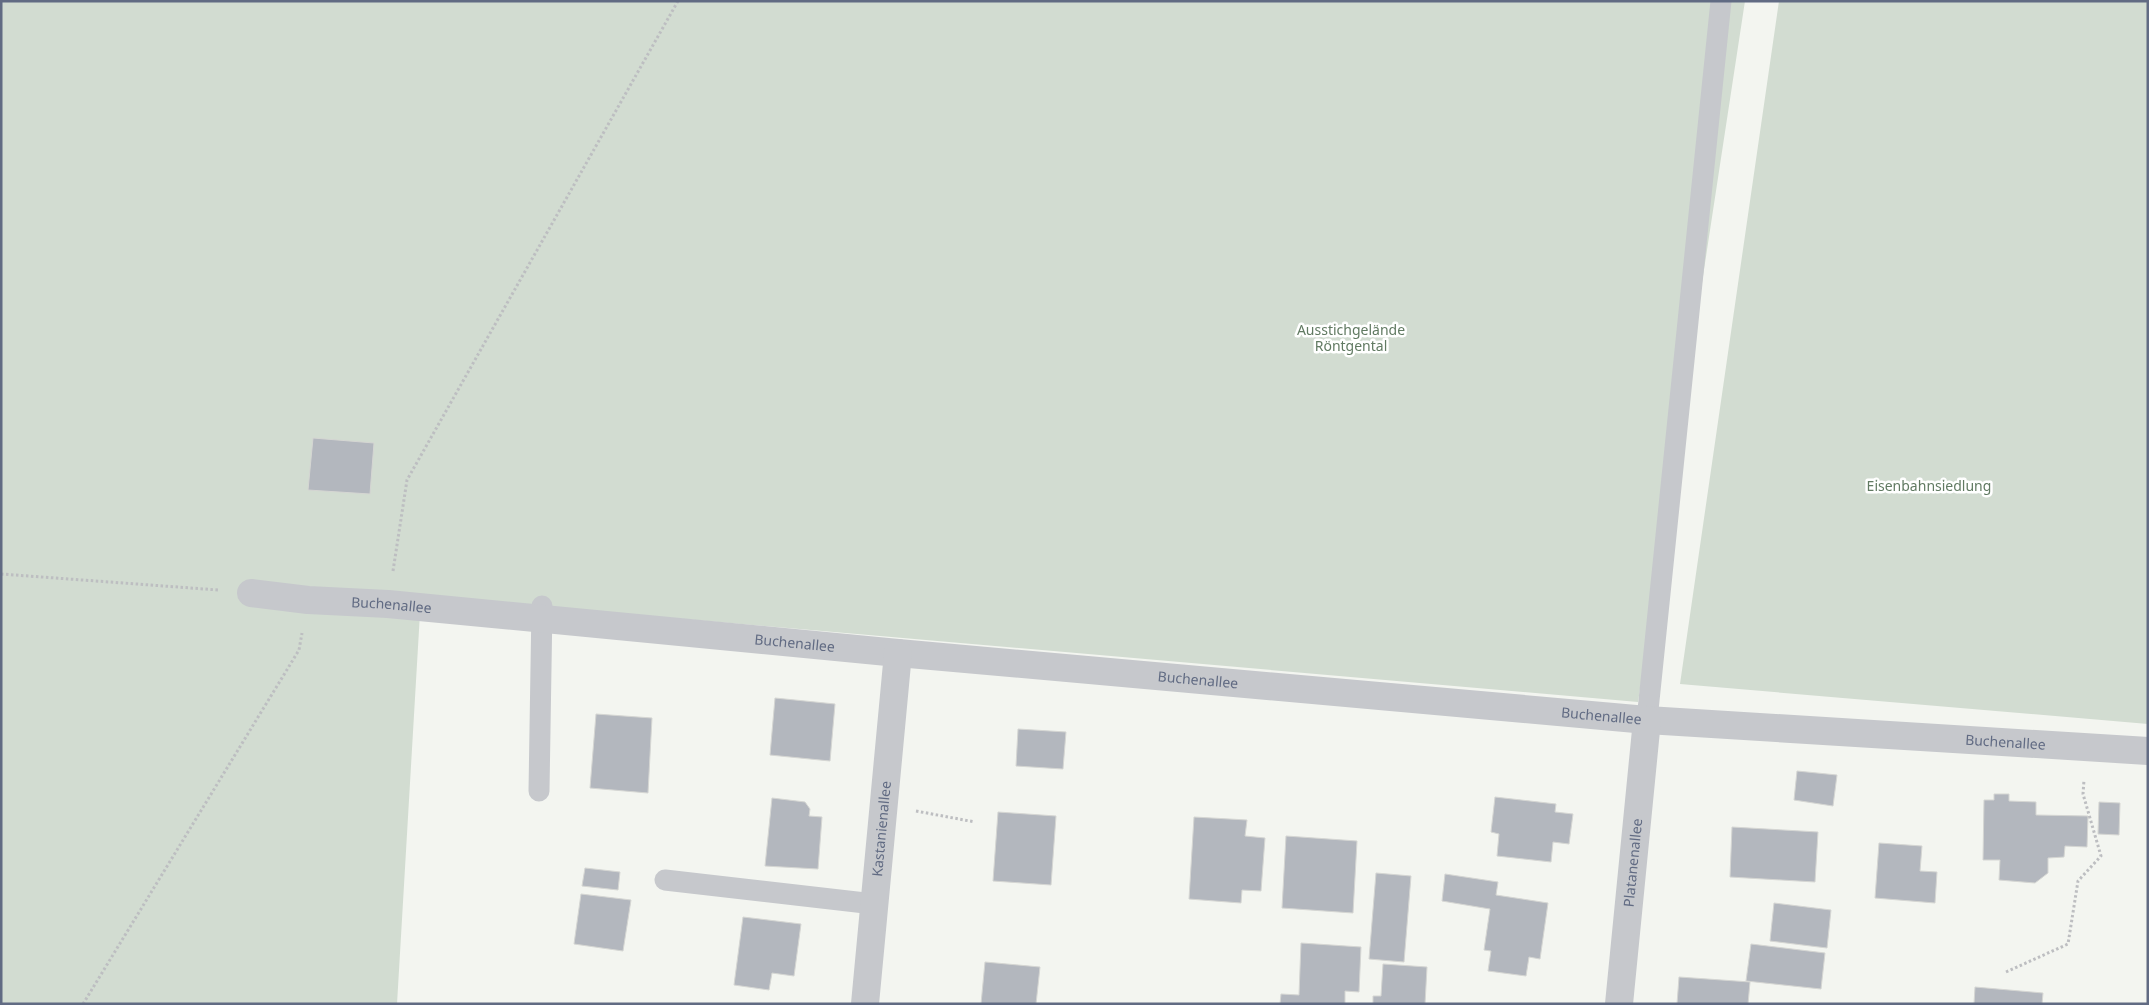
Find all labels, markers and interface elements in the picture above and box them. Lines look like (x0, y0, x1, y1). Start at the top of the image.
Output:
park label: Ausstichgelände Röntgental (1297, 320, 1405, 355)
park label: Eisenbahnsiedlung (1867, 476, 1991, 495)
street label: Buchenallee (351, 592, 433, 617)
street label: Buchenallee (754, 629, 836, 656)
street label: Buchenallee (1157, 666, 1239, 692)
street label: Buchenallee (1560, 702, 1642, 728)
street label: Buchenallee (1965, 730, 2046, 754)
street label: Kastanienallee (867, 780, 895, 877)
street label: Platanenallee (1619, 817, 1646, 908)

